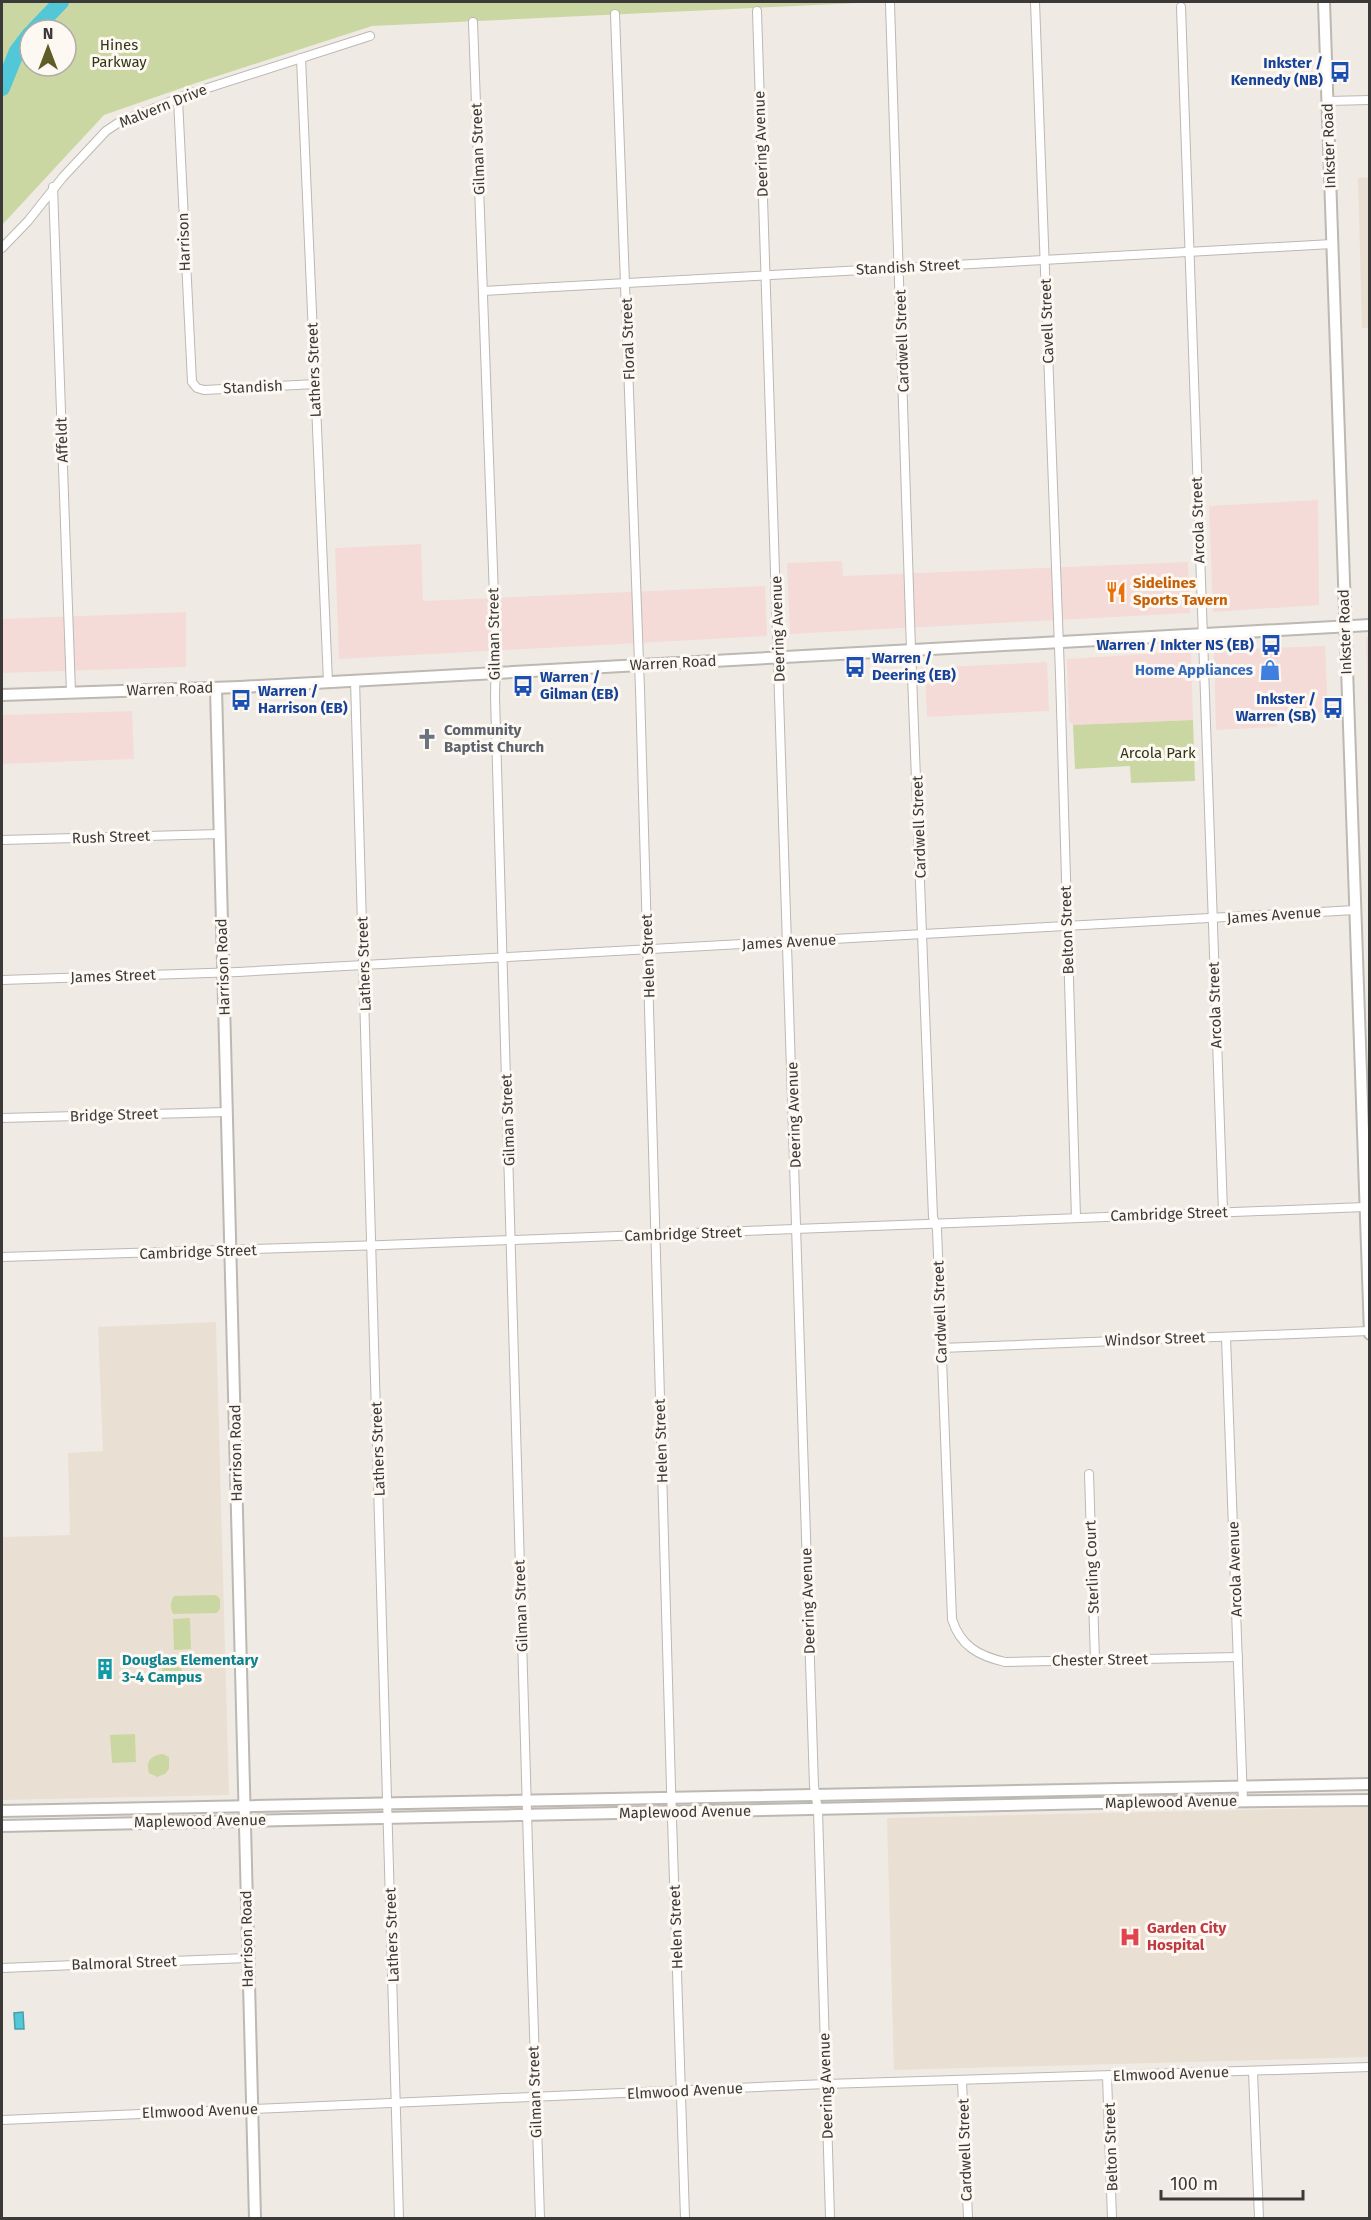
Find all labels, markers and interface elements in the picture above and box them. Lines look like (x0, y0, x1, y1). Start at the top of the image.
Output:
north arrow (18, 18, 78, 78)
text: N (43, 24, 53, 43)
park label: Hines Parkway (91, 36, 147, 71)
place label: Inkster / Kennedy (NB) (1231, 54, 1323, 89)
bus stop icon: Inkster / Kennedy (NB) (1328, 60, 1352, 84)
street label: Malvern Drive (116, 80, 210, 132)
street label: Deering Avenue (750, 91, 772, 197)
street label: Gilman Street (467, 102, 489, 196)
street label: Inkster Road (1319, 103, 1339, 189)
street label: Harrison (174, 212, 194, 272)
street label: Standish Street (856, 255, 961, 279)
street label: Cavell Street (1036, 278, 1057, 364)
street label: Cardwell Street (891, 289, 913, 393)
street label: Floral Street (618, 297, 638, 381)
street label: Lathers Street (303, 322, 325, 418)
street label: Standish (223, 376, 283, 398)
street label: Affeldt (52, 416, 72, 463)
street label: Arcola Street (1187, 476, 1209, 564)
place label: Sidelines Sports Tavern (1133, 574, 1228, 609)
street label: Deering Avenue (767, 576, 789, 682)
restaurant icon: Sidelines Sports Tavern (1104, 580, 1128, 604)
street label: Gilman Street (484, 587, 504, 680)
street label: Inkster Road (1335, 589, 1355, 675)
bus stop icon: Warren / Inkter NS (EB) (1259, 633, 1283, 657)
place label: Warren / Inkter NS (EB) (1096, 636, 1254, 654)
place label: Warren / Deering (EB) (872, 649, 956, 684)
street label: Warren Road (629, 652, 717, 674)
bus stop icon: Warren / Deering (EB) (843, 655, 867, 679)
shop icon: Home Appliances (1258, 658, 1282, 682)
place label: Home Appliances (1135, 661, 1253, 679)
place label: Warren / Gilman (EB) (540, 668, 618, 703)
bus stop icon: Warren / Gilman (EB) (511, 674, 535, 698)
street label: Warren Road (126, 678, 214, 700)
place label: Warren / Harrison (EB) (258, 682, 348, 717)
bus stop icon: Warren / Harrison (EB) (229, 688, 253, 712)
place label: Inkster / Warren (SB) (1236, 690, 1316, 725)
bus stop icon: Inkster / Warren (SB) (1321, 696, 1345, 720)
place label: Community Baptist Church (444, 721, 544, 756)
church icon: Community Baptist Church (415, 727, 439, 751)
park label: Arcola Park (1120, 744, 1196, 762)
street label: Cardwell Street (908, 775, 930, 879)
street label: Rush Street (72, 827, 151, 847)
street label: Belton Street (1056, 885, 1078, 975)
street label: James Avenue (1226, 903, 1322, 927)
street label: Helen Street (638, 913, 658, 998)
street label: Lathers Street (353, 916, 375, 1012)
street label: Harrison Road (212, 918, 234, 1016)
street label: James Avenue (741, 931, 837, 953)
street label: Arcola Street (1204, 961, 1226, 1049)
street label: James Street (70, 965, 157, 986)
street label: Deering Avenue (783, 1062, 805, 1168)
street label: Gilman Street (497, 1073, 519, 1167)
street label: Bridge Street (69, 1104, 159, 1126)
street label: Cambridge Street (1110, 1203, 1229, 1225)
street label: Cambridge Street (624, 1223, 743, 1245)
street label: Cambridge Street (139, 1241, 258, 1263)
street label: Cardwell Street (929, 1260, 951, 1364)
street label: Windsor Street (1104, 1328, 1206, 1350)
street label: Helen Street (651, 1398, 671, 1483)
street label: Lathers Street (367, 1401, 389, 1497)
street label: Harrison Road (226, 1404, 246, 1502)
street label: Sterling Court (1081, 1519, 1103, 1614)
street label: Arcola Avenue (1224, 1521, 1246, 1617)
street label: Deering Avenue (797, 1548, 819, 1654)
street label: Gilman Street (510, 1559, 532, 1653)
street label: Chester Street (1052, 1650, 1149, 1670)
place label: Douglas Elementary 3-4 Campus (121, 1651, 258, 1686)
building icon: Douglas Elementary 3-4 Campus (93, 1657, 117, 1681)
street label: Maplewood Avenue (1105, 1792, 1237, 1812)
street label: Maplewood Avenue (619, 1802, 751, 1822)
street label: Maplewood Avenue (134, 1811, 266, 1831)
street label: Helen Street (666, 1884, 686, 1969)
street label: Lathers Street (381, 1887, 403, 1983)
street label: Harrison Road (237, 1890, 257, 1988)
place label: Garden City Hospital (1147, 1919, 1227, 1954)
hospital icon: Garden City Hospital (1118, 1925, 1142, 1949)
street label: Balmoral Street (71, 1952, 178, 1974)
street label: Deering Avenue (815, 2033, 837, 2139)
street label: Gilman Street (524, 2045, 546, 2139)
street label: Elmwood Avenue (1113, 2063, 1229, 2085)
street label: Elmwood Avenue (627, 2079, 743, 2103)
street label: Cardwell Street (954, 2098, 976, 2202)
street label: Elmwood Avenue (142, 2100, 258, 2122)
street label: Belton Street (1100, 2102, 1122, 2192)
scale bar (1161, 2163, 1304, 2201)
text: 100 m (1170, 2173, 1218, 2195)

